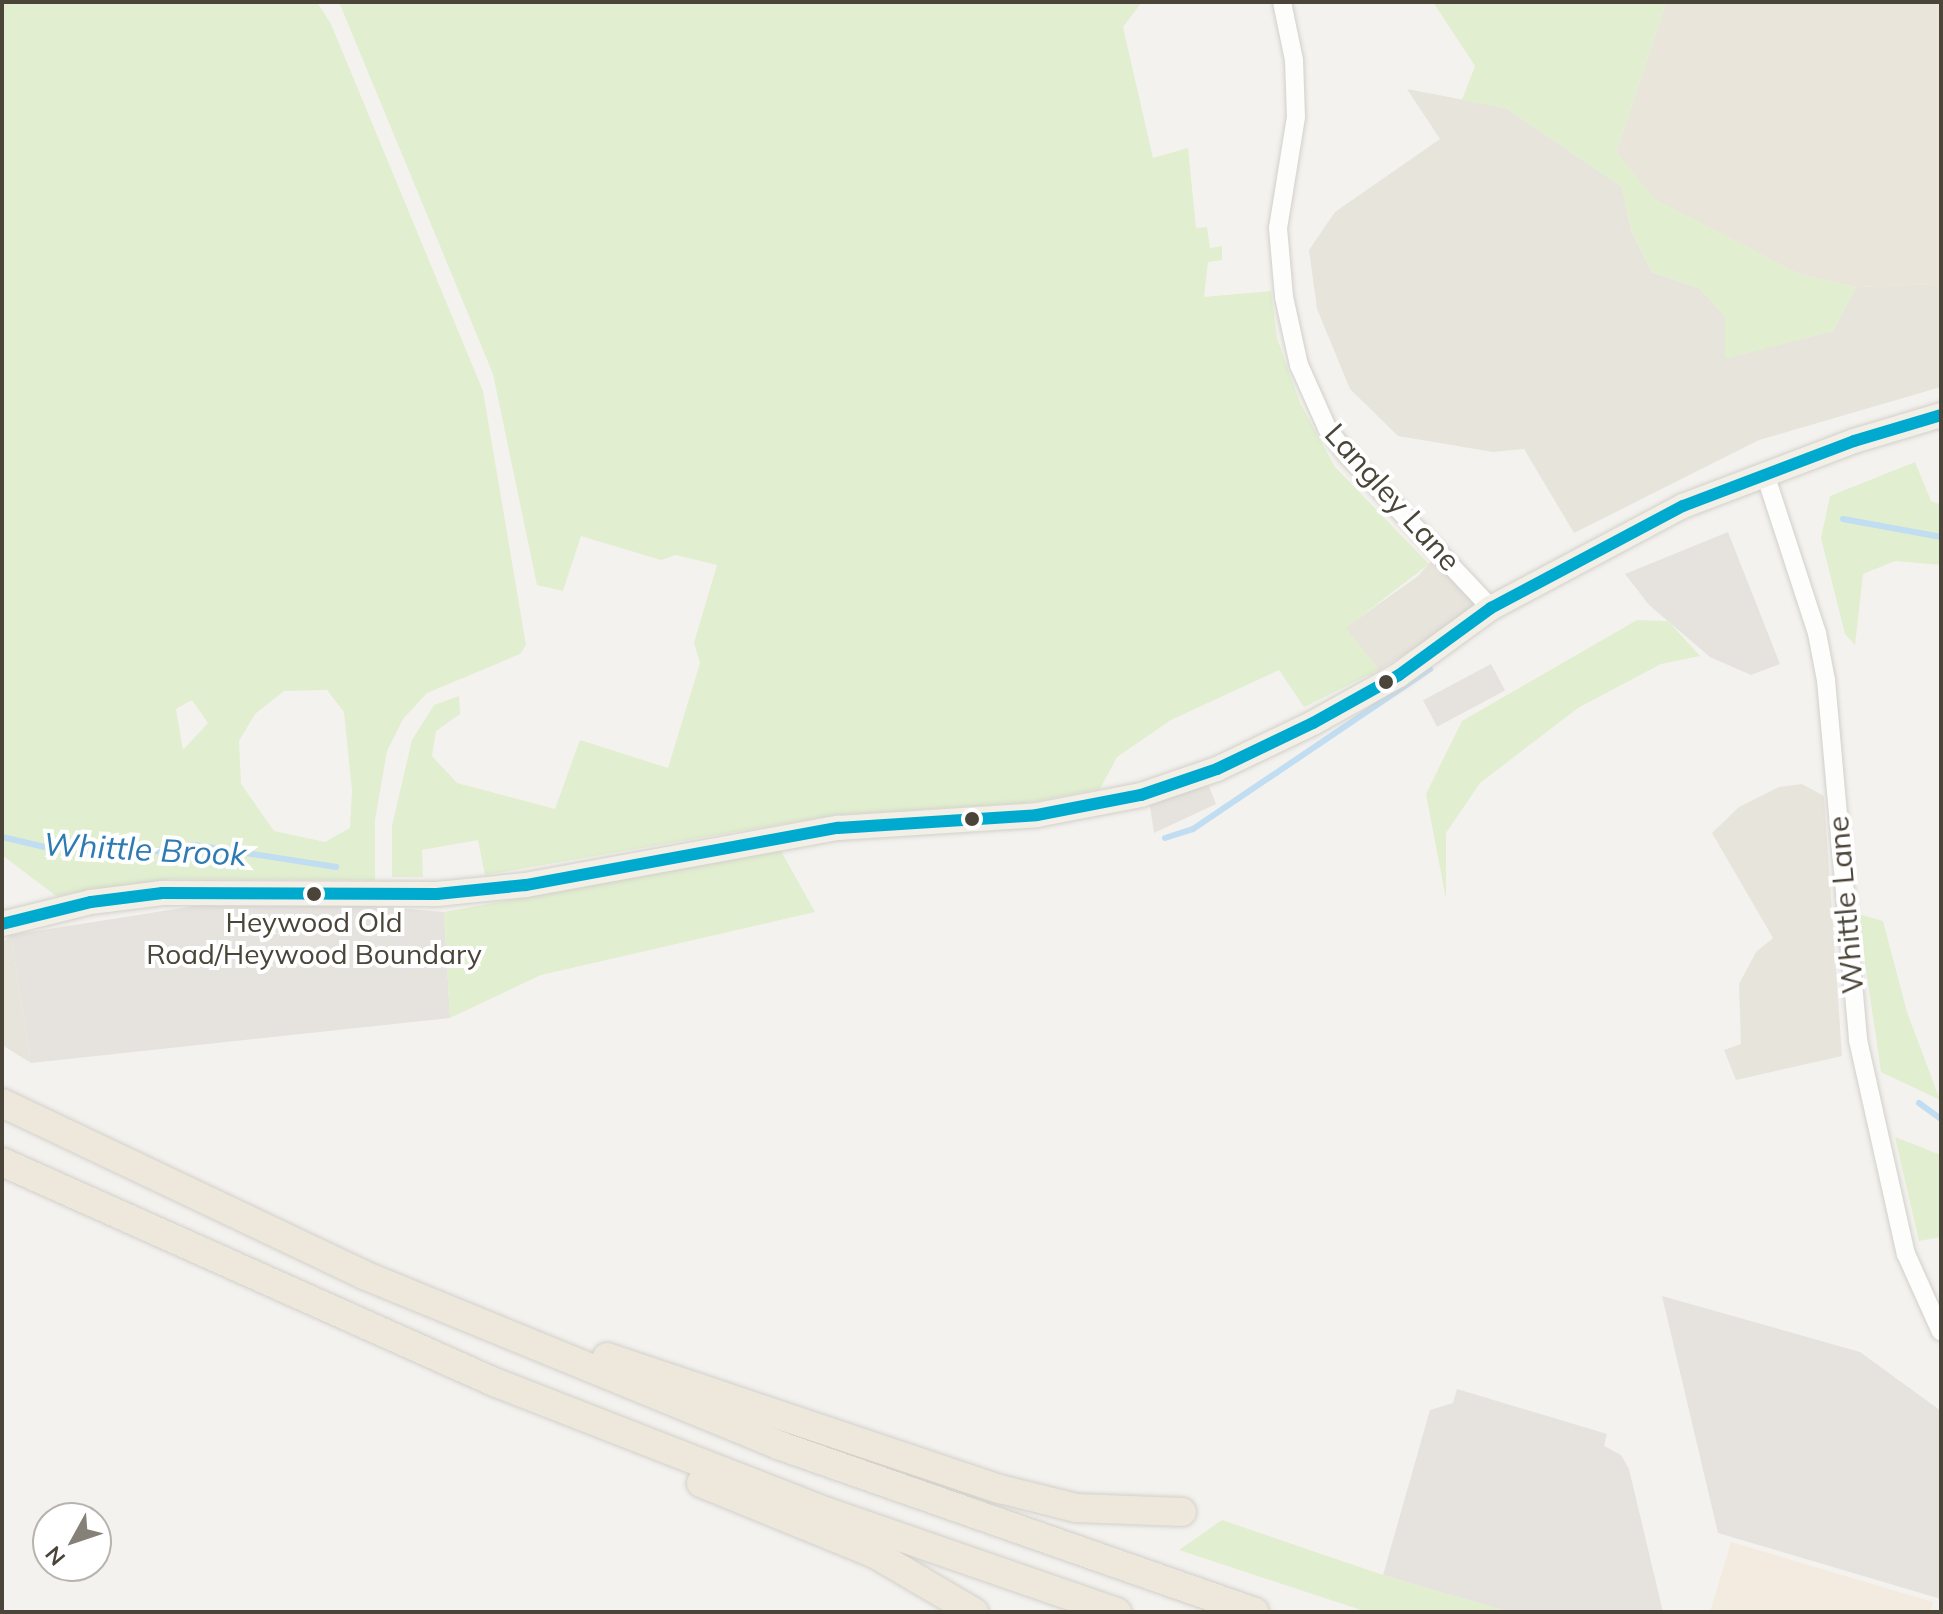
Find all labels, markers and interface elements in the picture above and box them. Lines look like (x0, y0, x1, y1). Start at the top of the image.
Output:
street label: Langley Lane (1318, 416, 1468, 578)
unlabelled marker (1378, 674, 1394, 690)
unlabelled marker (964, 811, 980, 827)
street label: Whittle Lane (1819, 815, 1871, 995)
water label: Whittle Brook (42, 825, 248, 873)
marker: Heywood Old Road/Heywood Boundary (306, 886, 322, 902)
place label: Heywood Old Road/Heywood Boundary (146, 905, 482, 971)
north arrow (32, 1502, 112, 1582)
text: N (39, 1541, 71, 1572)

